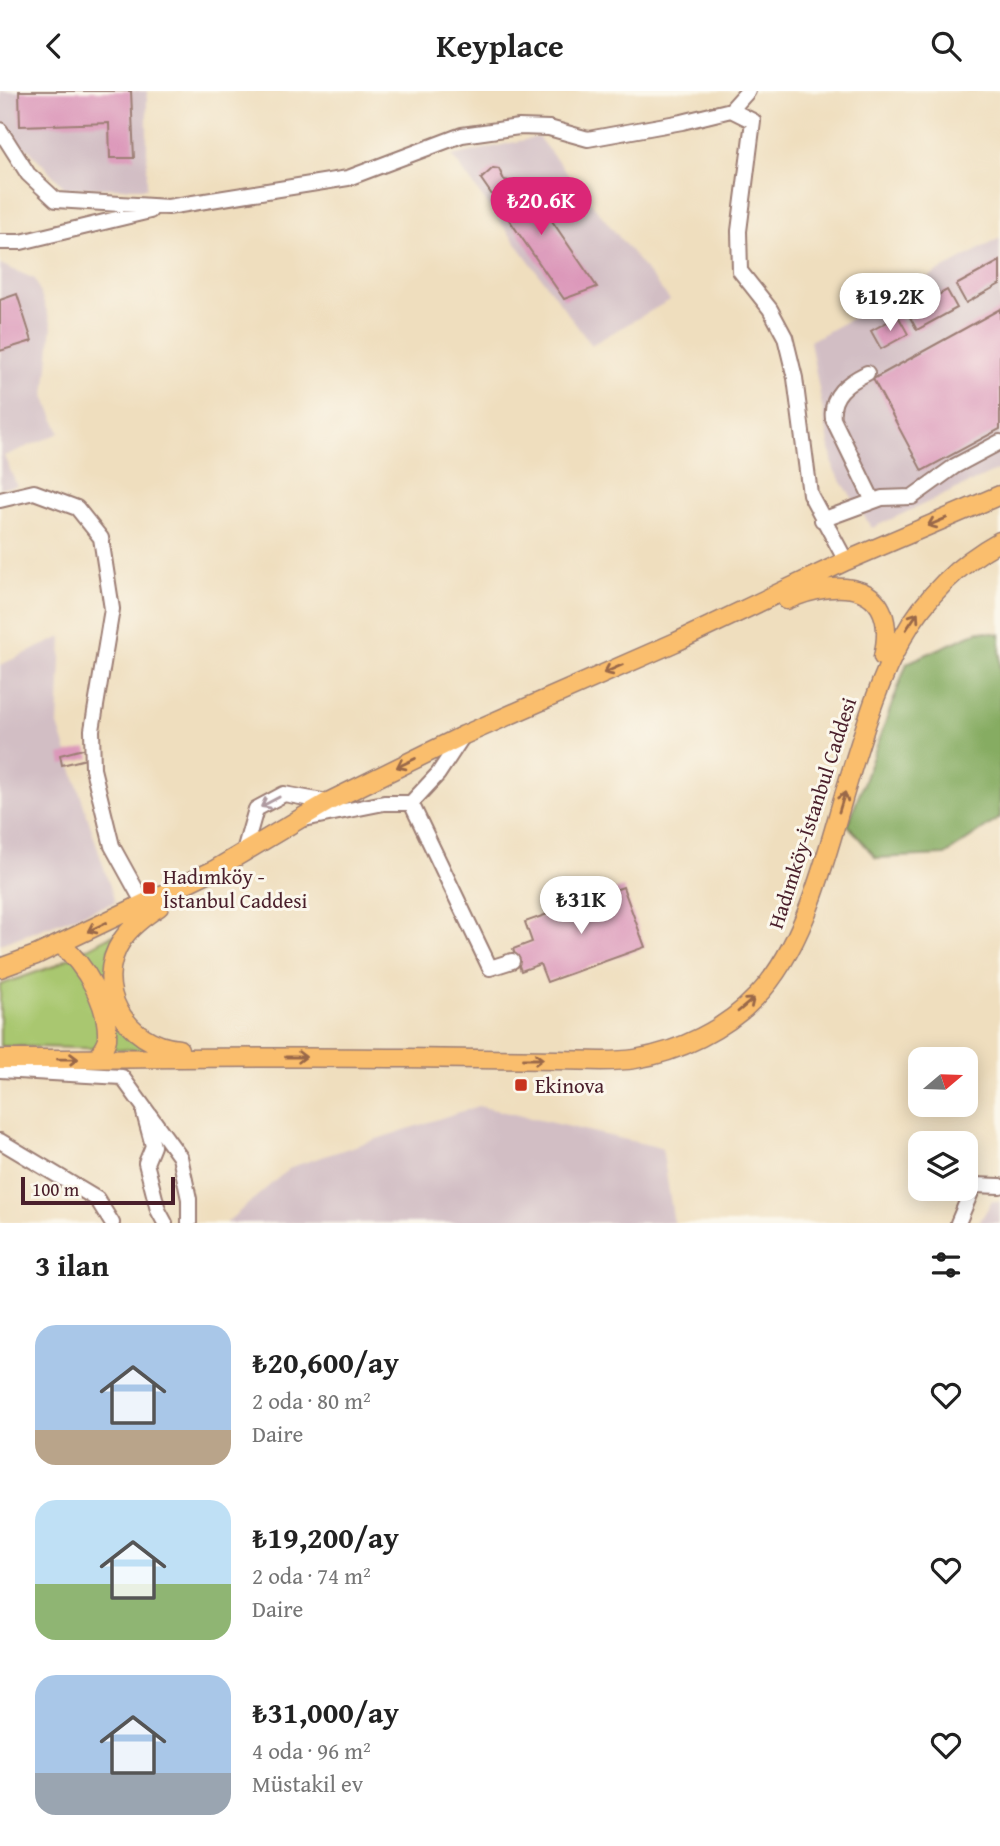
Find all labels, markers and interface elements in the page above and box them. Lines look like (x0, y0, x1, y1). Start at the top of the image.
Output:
text: Keyplace (436, 22, 564, 69)
icon: back (35, 27, 73, 65)
icon: search (927, 27, 965, 65)
pin: ₺20.6K (484, 177, 598, 237)
text: ₺20.6K (507, 183, 575, 216)
pin: ₺19.2K (833, 273, 947, 333)
text: ₺19.2K (856, 279, 924, 312)
one-way arrow (927, 516, 948, 529)
one-way arrow (905, 611, 919, 631)
one-way arrow (603, 663, 624, 676)
street label: Hadımköy-İstanbul Caddesi (760, 693, 864, 933)
one-way arrow (396, 757, 417, 771)
one-way arrow (836, 792, 849, 814)
one-way arrow (261, 795, 281, 809)
place label: Hadımköy - İstanbul Caddesi (163, 861, 308, 916)
pin: ₺31K (540, 877, 622, 936)
marker: Hadımköy - İstanbul Caddesi (141, 880, 157, 896)
text: ₺31K (556, 882, 606, 915)
one-way arrow (87, 920, 108, 934)
one-way arrow (737, 997, 755, 1013)
north arrow (908, 1047, 978, 1117)
map controls (908, 1047, 978, 1201)
one-way arrow (284, 1050, 307, 1064)
one-way arrow (56, 1052, 79, 1066)
one-way arrow (521, 1053, 544, 1066)
place label: Ekinova (535, 1070, 604, 1101)
marker: Ekinova (513, 1077, 529, 1093)
button: layers (908, 1131, 978, 1201)
scale bar (21, 1174, 175, 1206)
text: 100 m (32, 1175, 79, 1203)
text: 3 ilan (35, 1243, 109, 1287)
icon: filters (927, 1246, 965, 1284)
text: ₺20,600/ay (252, 1340, 399, 1384)
icon: home (91, 1353, 175, 1437)
icon: heart (927, 1376, 965, 1414)
text: 2 oda · 80 m² (252, 1384, 371, 1417)
text: Daire (252, 1417, 303, 1450)
text: ₺19,200/ay (252, 1515, 399, 1559)
icon: home (91, 1528, 175, 1612)
icon: heart (927, 1551, 965, 1589)
text: 2 oda · 74 m² (252, 1559, 371, 1592)
text: Daire (252, 1592, 303, 1625)
text: ₺31,000/ay (252, 1690, 399, 1734)
icon: home (91, 1703, 175, 1787)
icon: heart (927, 1726, 965, 1764)
text: 4 oda · 96 m² (252, 1734, 371, 1767)
text: Müstakil ev (252, 1767, 363, 1800)

